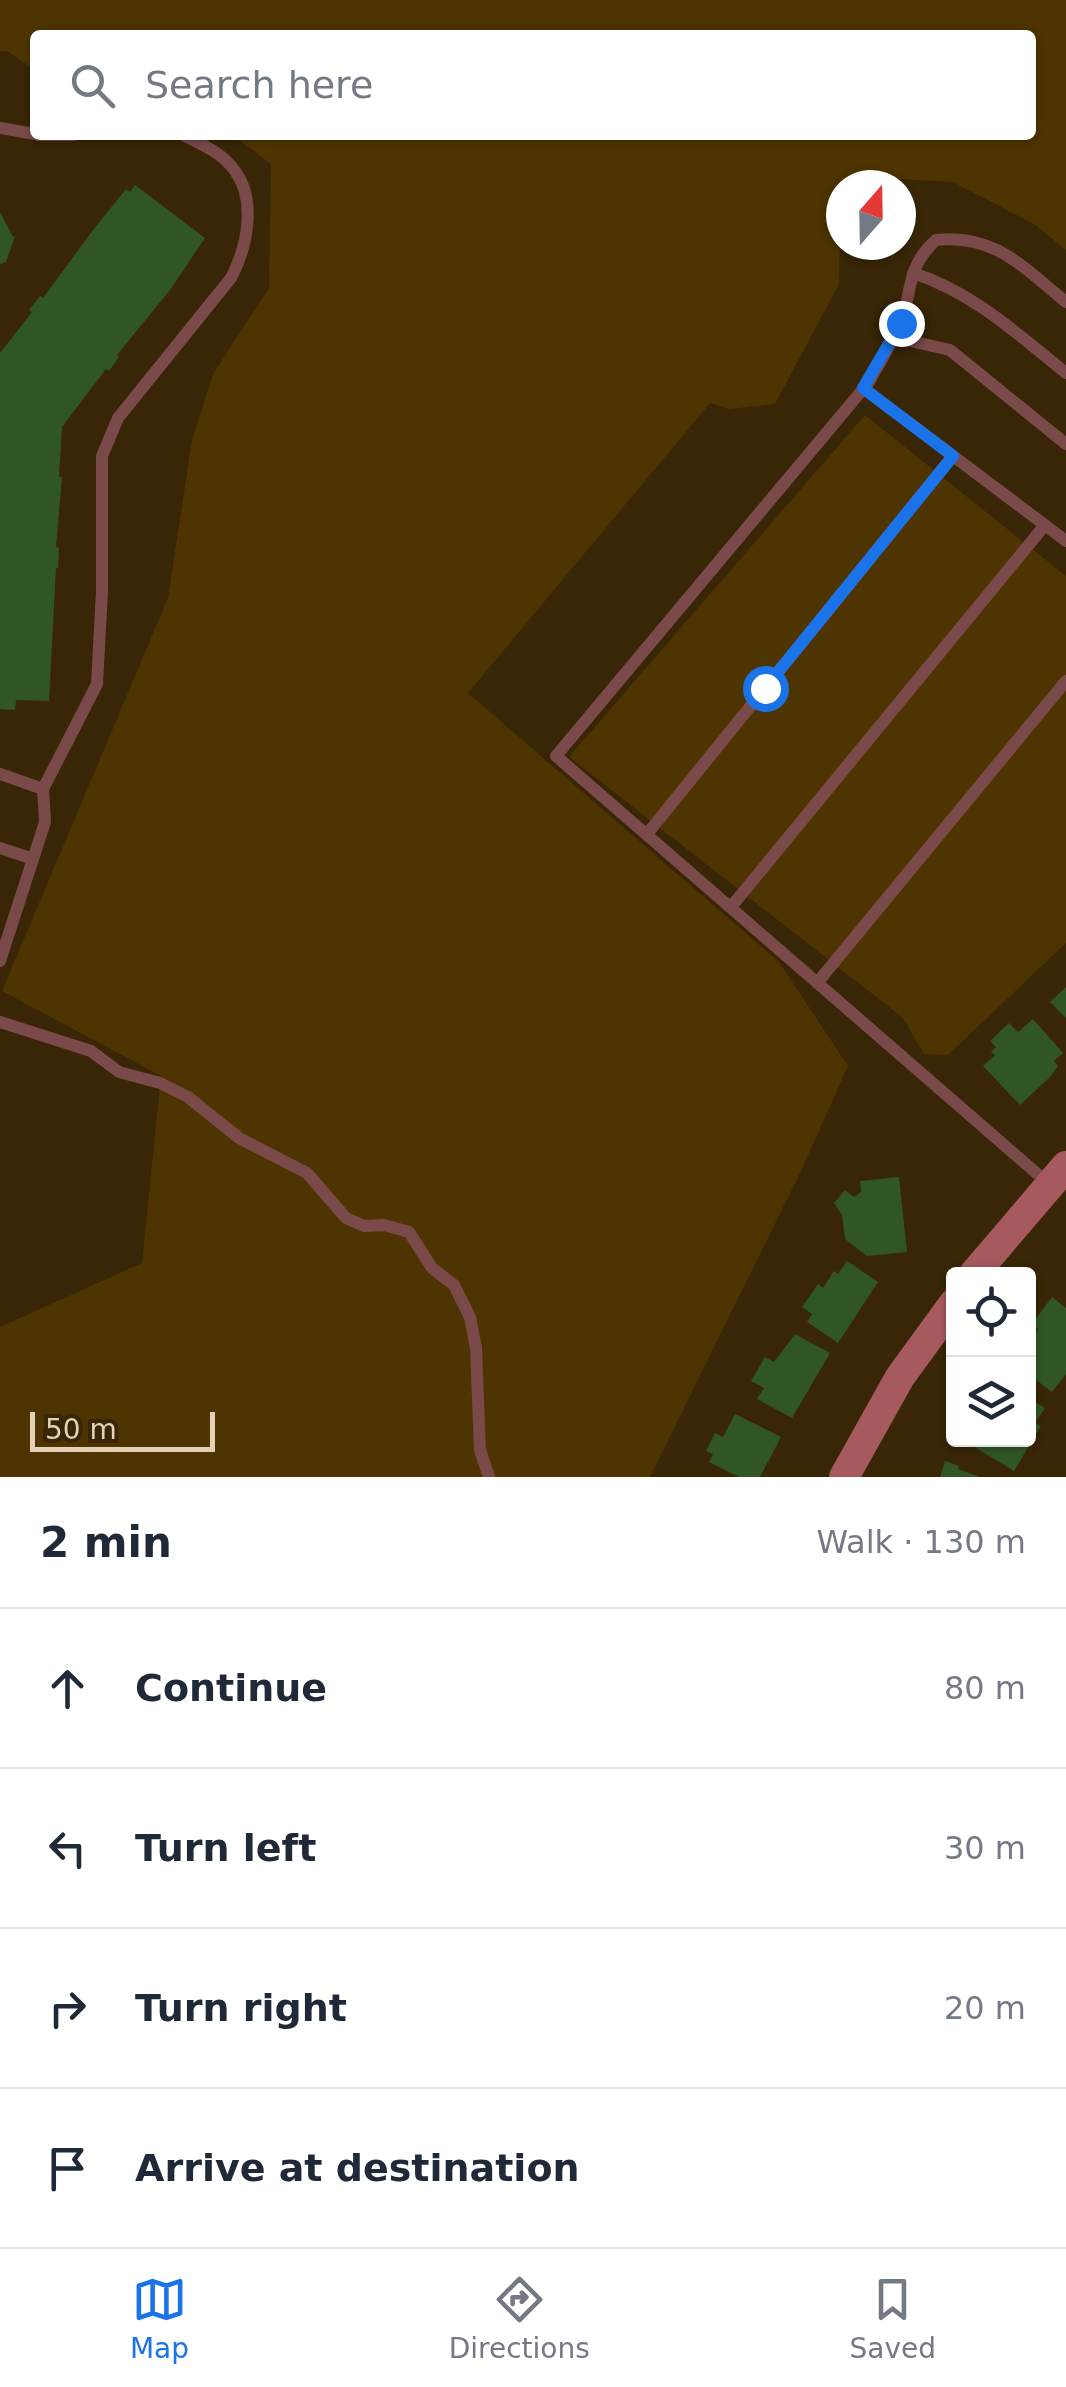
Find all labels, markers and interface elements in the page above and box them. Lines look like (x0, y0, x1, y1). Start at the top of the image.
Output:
search box (30, 30, 1036, 140)
icon: search (65, 58, 120, 113)
text: Search here (145, 63, 373, 107)
north arrow (826, 170, 916, 260)
route end (879, 301, 925, 347)
route start (743, 666, 789, 712)
map controls (946, 1267, 1036, 1447)
button: locate (946, 1267, 1036, 1357)
button: layers (946, 1357, 1036, 1447)
scale bar (30, 1407, 215, 1452)
text: 50 m (45, 1413, 117, 1446)
text: 2 min (40, 1518, 172, 1567)
text: Walk · 130 m (816, 1523, 1026, 1561)
icon: ahead (40, 1661, 95, 1716)
text: Continue (135, 1666, 327, 1710)
text: 80 m (944, 1669, 1026, 1707)
icon: left (40, 1821, 95, 1876)
text: Turn left (135, 1826, 316, 1870)
text: 30 m (944, 1829, 1026, 1867)
icon: right (40, 1981, 95, 2036)
text: Turn right (135, 1986, 347, 2030)
text: 20 m (944, 1989, 1026, 2027)
icon: arrive (40, 2141, 95, 2196)
text: Arrive at destination (135, 2146, 580, 2190)
tab: Map (130, 2272, 189, 2365)
tab: Directions (449, 2272, 590, 2365)
tab: Saved (850, 2272, 936, 2365)

